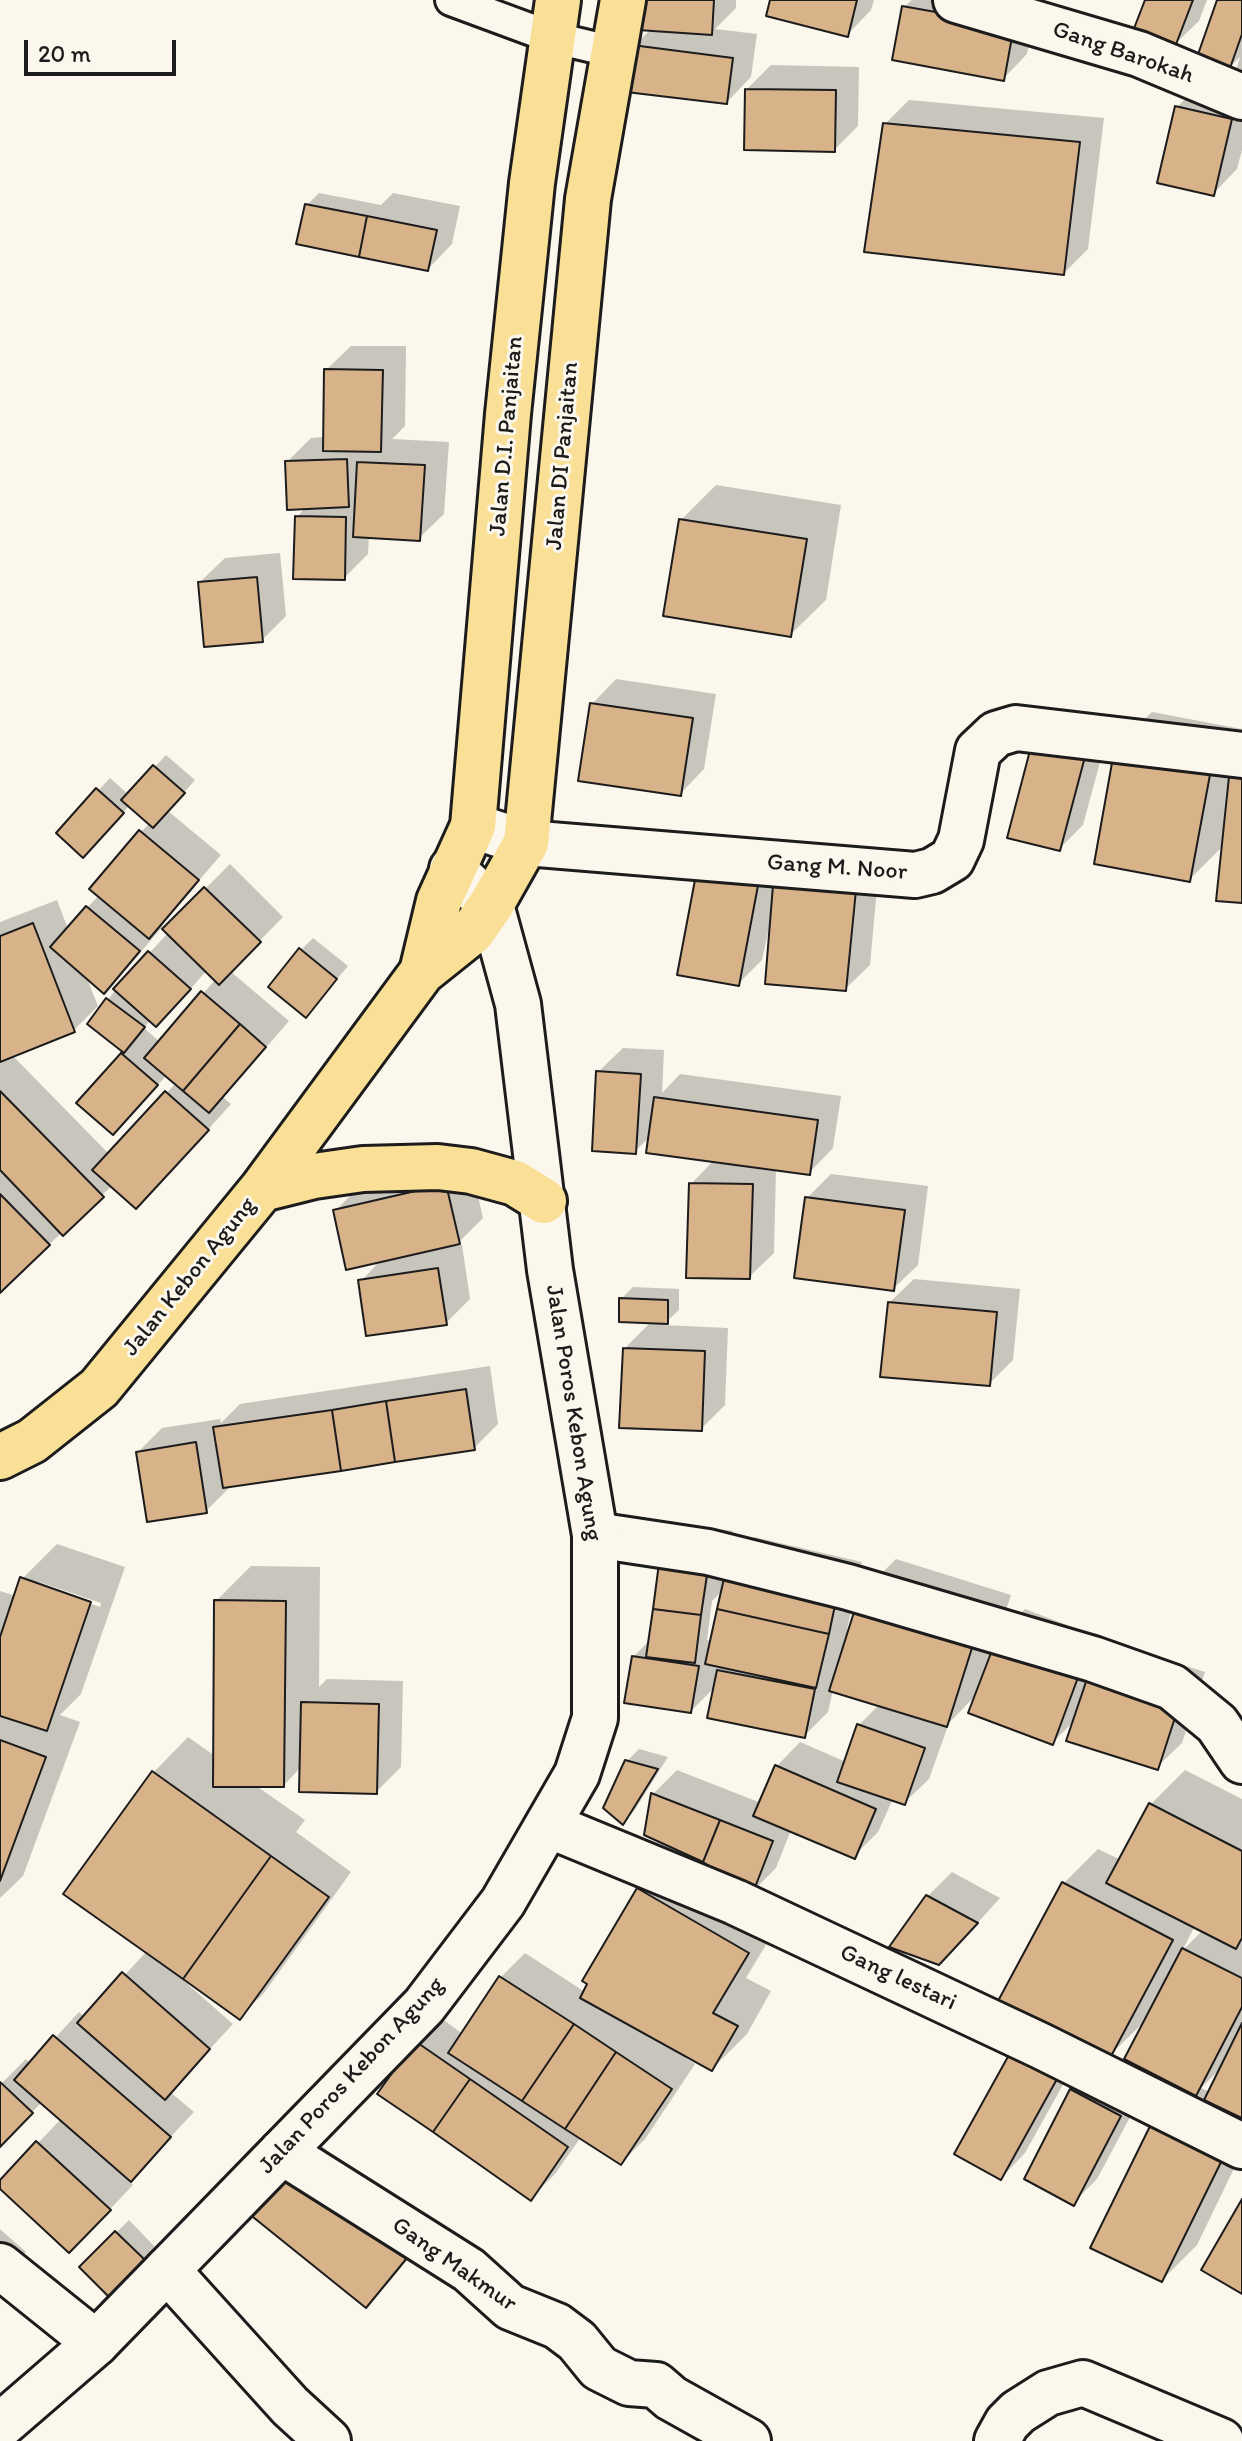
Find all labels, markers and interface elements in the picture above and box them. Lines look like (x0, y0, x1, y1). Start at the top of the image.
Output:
street label: Gang Barokah (1049, 15, 1197, 91)
scale bar (28, 24, 180, 74)
text: 20 m (38, 39, 91, 68)
street label: Jalan D.I. Panjaitan (484, 335, 530, 537)
street label: Jalan DI Panjaitan (540, 361, 586, 551)
street label: Gang M. Noor (766, 849, 908, 887)
street label: Jalan Kebon Agung (117, 1192, 263, 1362)
street label: Jalan Poros Kebon Agung (539, 1283, 607, 1543)
street label: Gang lestari (835, 1938, 961, 2018)
street label: Jalan Poros Kebon Agung (253, 1971, 451, 2181)
street label: Gang Makmur (386, 2211, 522, 2319)

